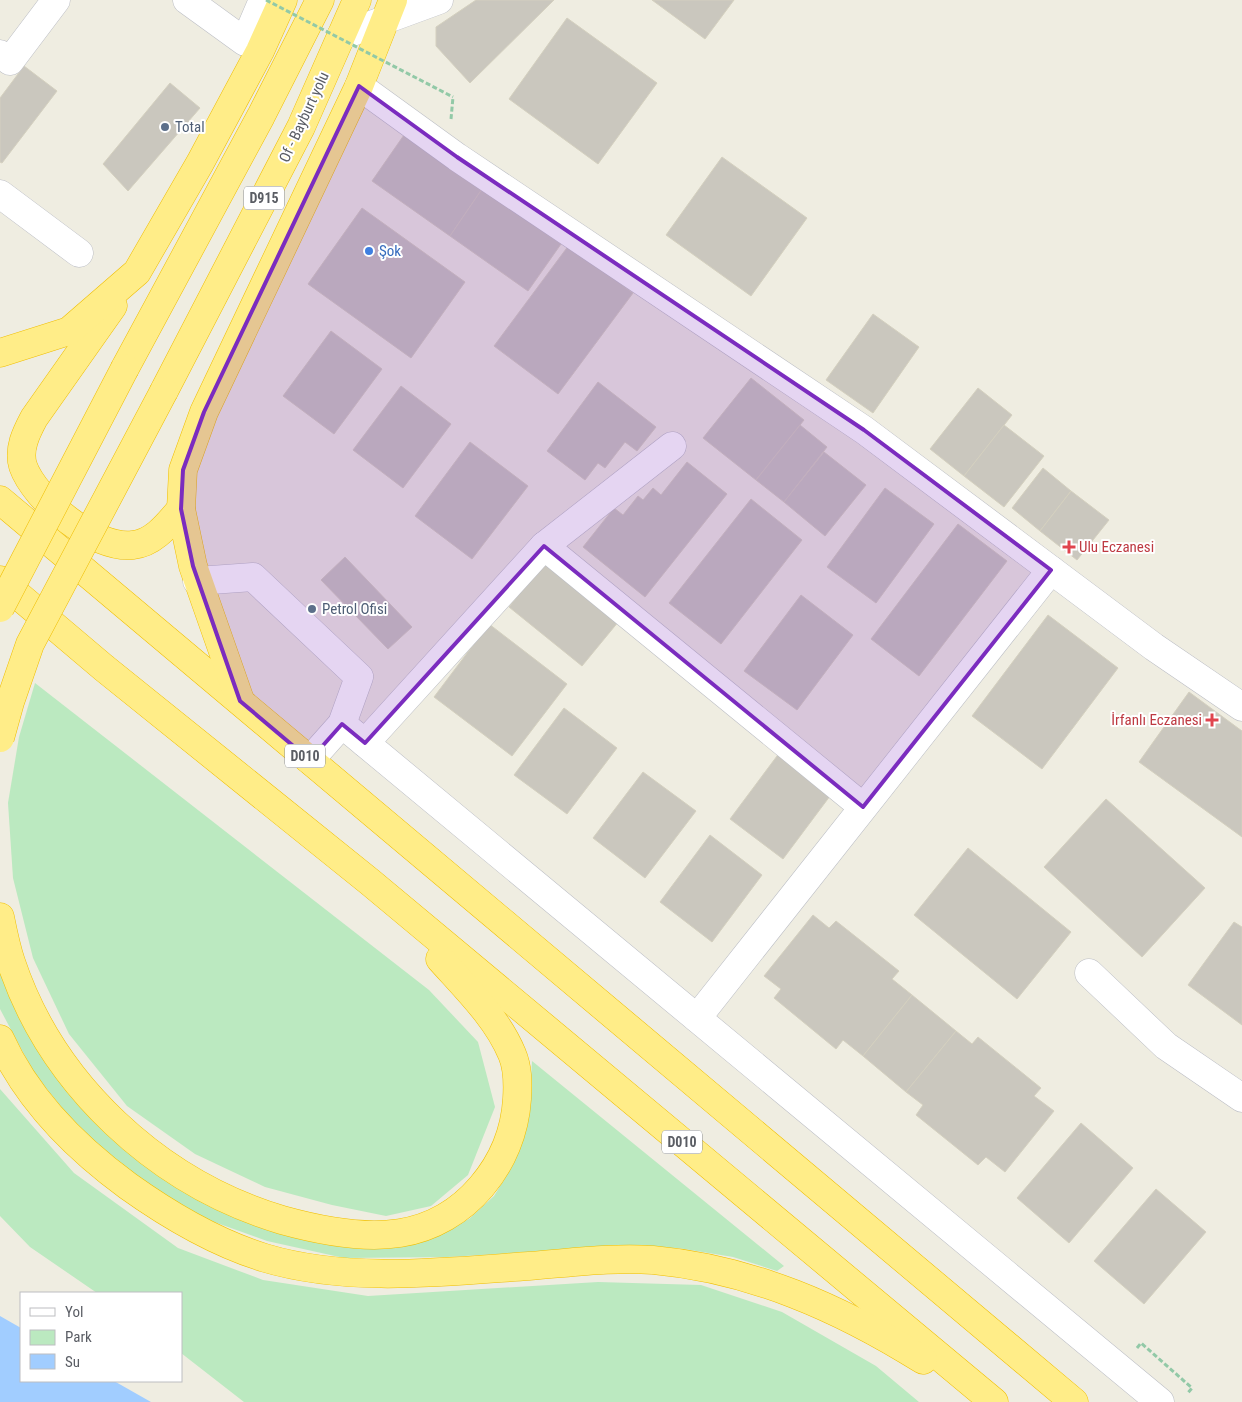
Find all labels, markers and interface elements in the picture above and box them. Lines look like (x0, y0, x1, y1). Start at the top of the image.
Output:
street label: Of - Bayburt yolu (275, 69, 333, 165)
place label: Total (175, 118, 205, 136)
marker: Total (159, 121, 171, 133)
road number: D915 (244, 187, 284, 210)
place label: Şok (379, 242, 401, 260)
marker: Şok (363, 245, 375, 257)
place label: Ulu Eczanesi (1079, 538, 1154, 556)
marker: Ulu Eczanesi (1063, 541, 1075, 553)
place label: Petrol Ofisi (322, 600, 387, 618)
marker: Petrol Ofisi (306, 603, 318, 615)
place label: İrfanlı Eczanesi (1111, 711, 1202, 729)
marker: İrfanlı Eczanesi (1206, 714, 1218, 726)
road number: D010 (285, 744, 325, 768)
road number: D010 (662, 1130, 702, 1154)
legend (20, 1292, 182, 1382)
text: Yol (65, 1303, 83, 1321)
text: Park (65, 1328, 92, 1346)
text: Su (65, 1353, 80, 1371)

